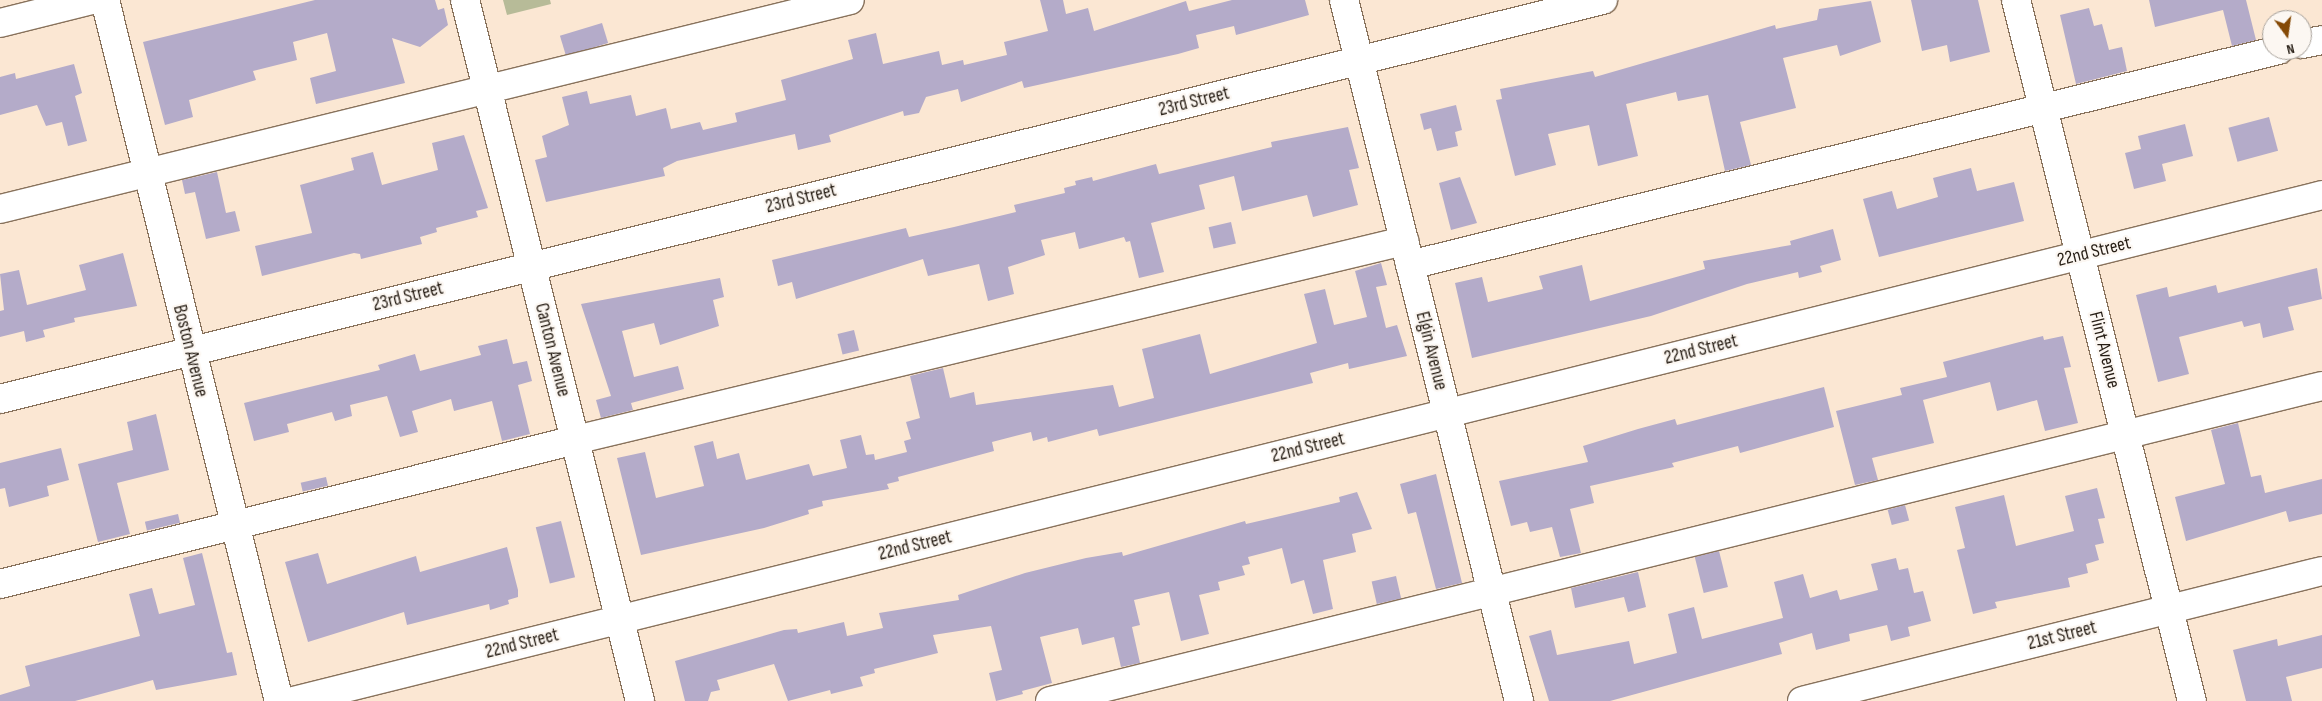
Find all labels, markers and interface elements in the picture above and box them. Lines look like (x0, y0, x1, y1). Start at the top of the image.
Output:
north arrow (2262, 10, 2312, 60)
text: N (2285, 40, 2296, 58)
street label: 23rd Street (1156, 82, 1232, 122)
street label: 23rd Street (763, 179, 839, 219)
street label: 22nd Street (2055, 232, 2133, 272)
street label: 23rd Street (370, 277, 446, 317)
street label: Canton Avenue (529, 301, 575, 399)
street label: Boston Avenue (168, 302, 212, 400)
street label: Elgin Avenue (1410, 309, 1452, 393)
street label: Flint Avenue (2083, 309, 2125, 391)
street label: 22nd Street (1662, 330, 1740, 370)
street label: 22nd Street (1269, 428, 1347, 468)
street label: 22nd Street (876, 526, 954, 566)
street label: 21st Street (2025, 616, 2099, 656)
street label: 22nd Street (483, 624, 561, 664)

